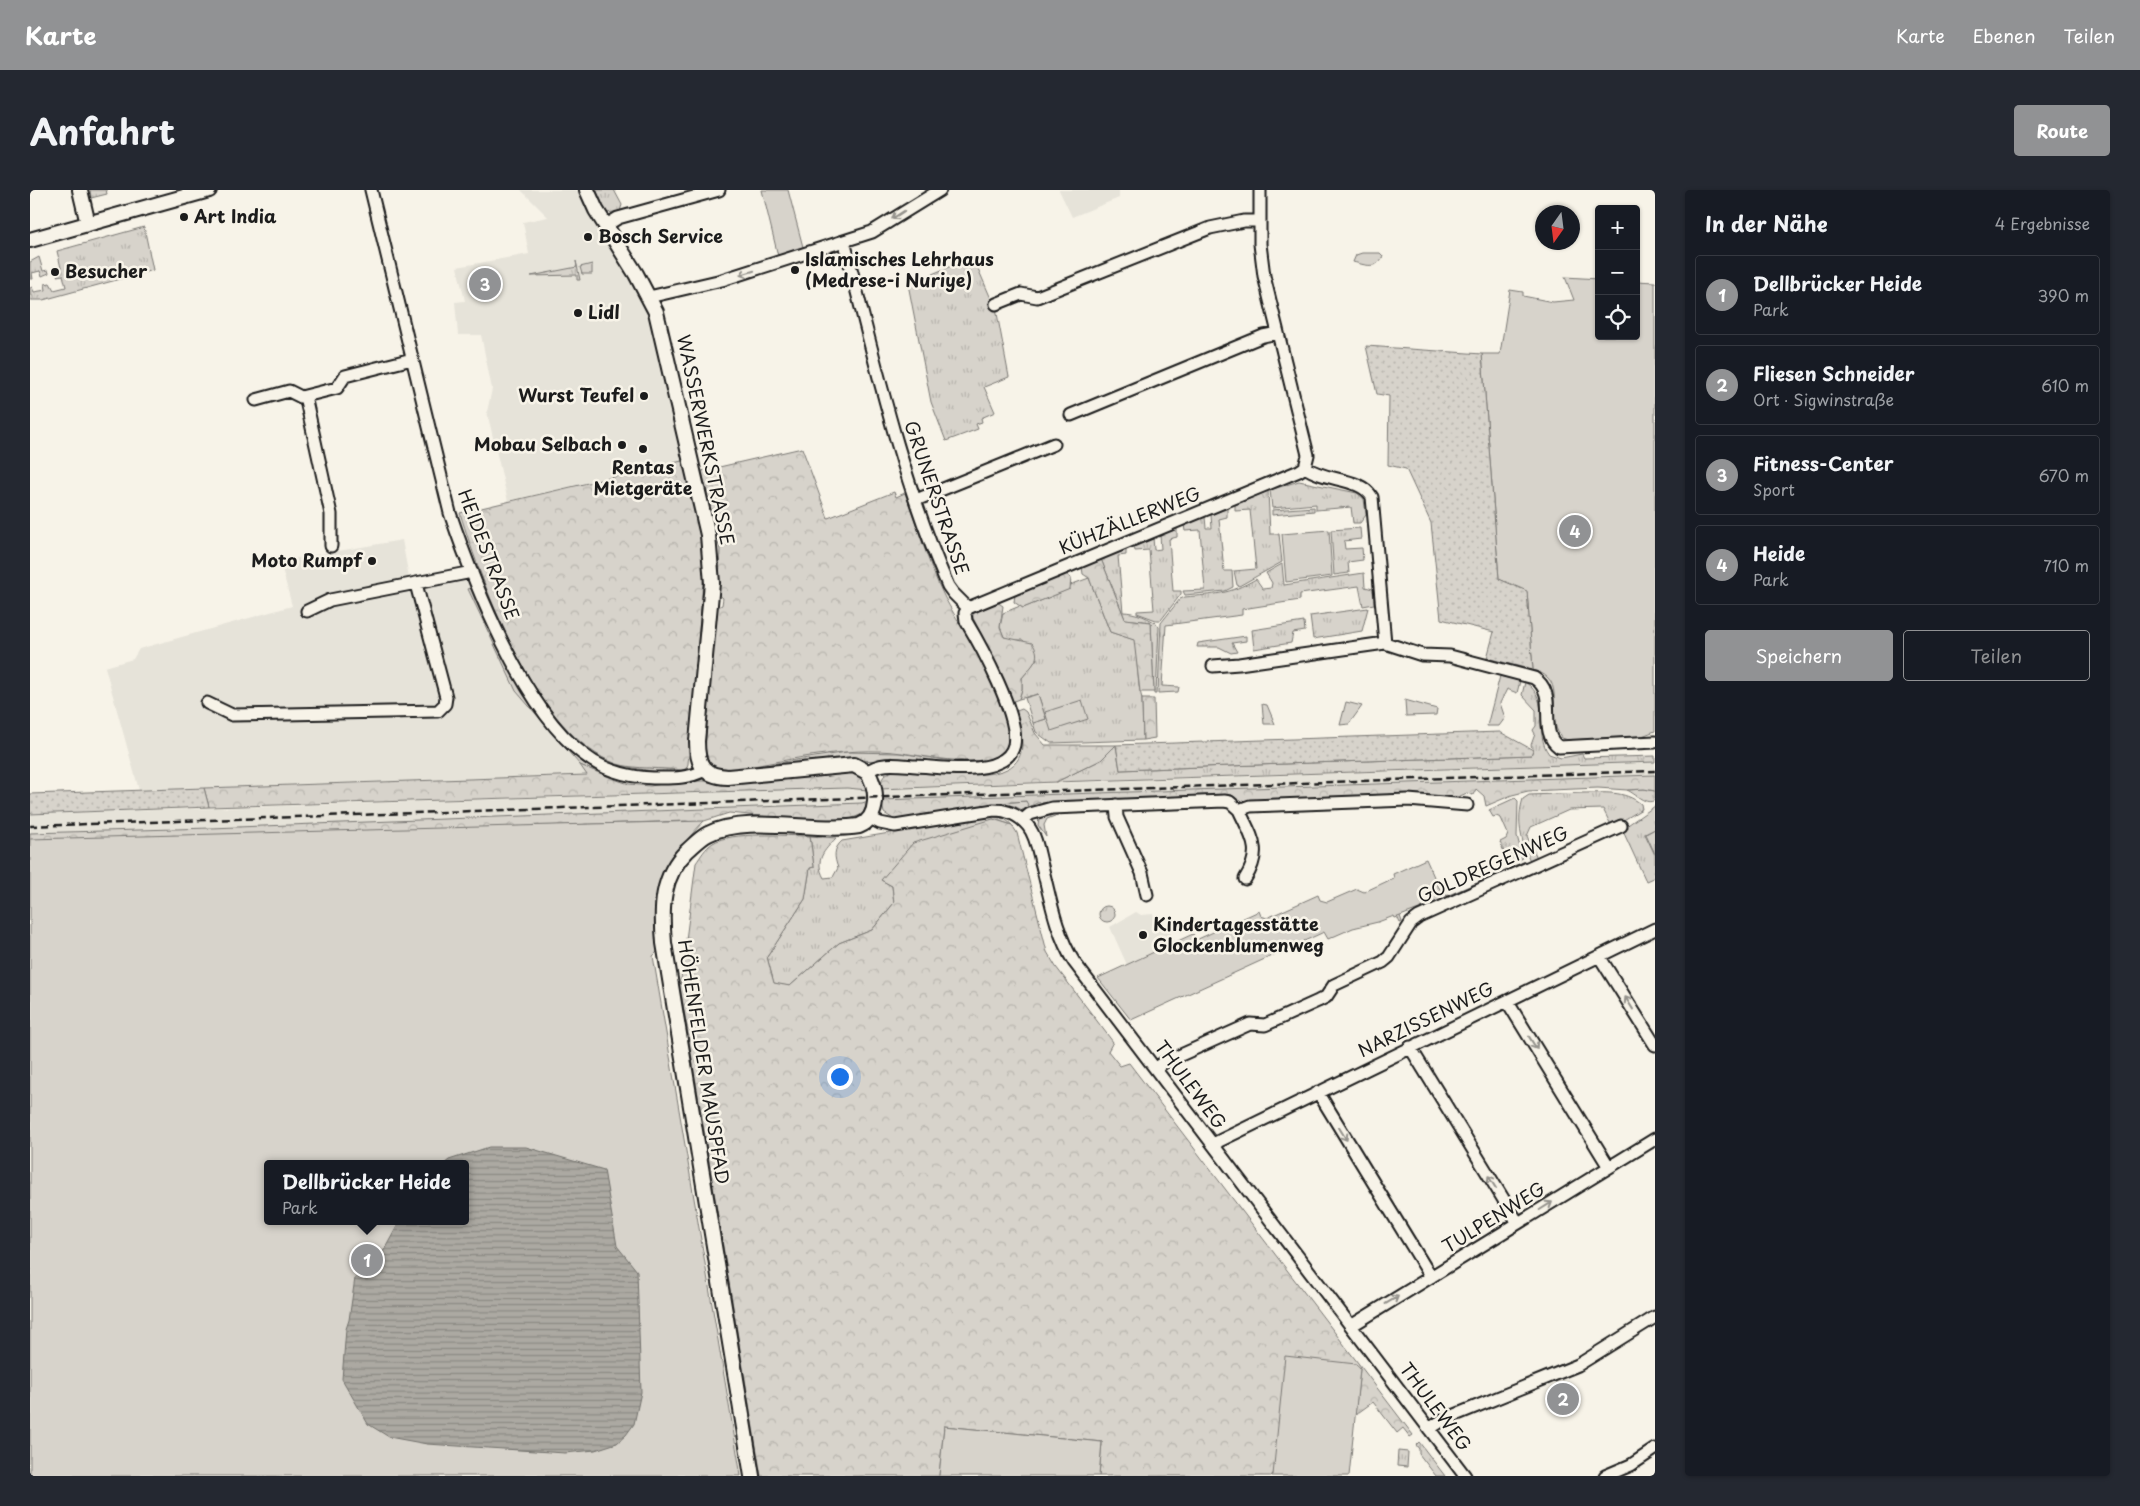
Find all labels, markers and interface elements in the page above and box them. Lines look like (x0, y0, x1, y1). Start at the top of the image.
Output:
text: Karte (25, 17, 97, 53)
text: Karte (1896, 22, 1945, 49)
text: Ebenen (1973, 22, 2036, 49)
text: Teilen (2064, 22, 2115, 49)
text: Anfahrt (30, 104, 175, 157)
button: Route (2014, 105, 2110, 156)
place label: Art India (193, 202, 277, 229)
north arrow (1535, 205, 1580, 250)
map controls (1595, 205, 1640, 340)
button: + (1595, 205, 1640, 250)
text: In der Nähe (1705, 207, 1827, 239)
one-way arrow (891, 210, 905, 221)
marker: Art India (178, 211, 190, 223)
text: 4 Ergebnisse (1995, 211, 2090, 235)
place label: Bosch Service (598, 222, 723, 249)
marker: Bosch Service (582, 231, 594, 243)
place label: Islamisches Lehrhaus (Medrese-i Nuriye) (805, 245, 994, 293)
button: − (1595, 250, 1640, 295)
place label: Besucher (65, 257, 148, 284)
marker: Islamisches Lehrhaus (Medrese-i Nuriye) (789, 264, 801, 276)
pin: 3 (469, 265, 501, 303)
marker: Besucher (49, 266, 61, 278)
one-way arrow (739, 268, 755, 278)
text: Dellbrücker Heide (1753, 269, 1922, 297)
text: 1 (1718, 283, 1726, 307)
text: 390 m (2038, 283, 2089, 307)
button: locate (1595, 295, 1640, 340)
text: Park (1753, 297, 1789, 321)
place label: Lidl (588, 298, 620, 325)
marker: Lidl (572, 307, 584, 319)
street label: WASSERWERKSTRASSE (671, 332, 742, 548)
text: Fliesen Schneider (1753, 359, 1915, 387)
text: 2 (1716, 373, 1728, 397)
text: 610 m (2041, 373, 2089, 397)
place label: Wurst Teufel (518, 381, 634, 408)
text: Ort · Sigwinstraße (1753, 387, 1894, 411)
marker: Wurst Teufel (638, 390, 650, 402)
street label: GRUNERSTRASSE (898, 417, 977, 578)
place label: Mobau Selbach (474, 430, 612, 457)
marker: Mobau Selbach (616, 439, 628, 451)
marker: Rentas Mietgeräte (637, 443, 649, 455)
text: Fitness-Center (1753, 449, 1894, 477)
place label: Rentas Mietgeräte (594, 453, 693, 501)
text: 3 (1717, 463, 1727, 487)
text: 670 m (2039, 463, 2089, 487)
text: Sport (1753, 477, 1795, 501)
street label: KÜHZÄLLERWEG (1055, 479, 1205, 560)
street label: HEIDESTRASSE (452, 485, 527, 624)
pin: 4 (1559, 512, 1591, 550)
text: Heide (1753, 539, 1805, 567)
place label: Moto Rumpf (251, 546, 363, 573)
text: 4 (1717, 553, 1727, 577)
text: 710 m (2043, 553, 2089, 577)
marker: Moto Rumpf (366, 555, 378, 567)
text: Park (1753, 567, 1789, 591)
button: Speichern (1705, 630, 1893, 681)
button: Teilen (1903, 630, 2090, 681)
street label: GOLDREGENWEG (1413, 818, 1572, 909)
place label: Kindertagesstätte Glockenblumenweg (1153, 910, 1324, 958)
marker: Kindertagesstätte Glockenblumenweg (1137, 929, 1149, 941)
street label: HÖHENFELDER MAUSPFAD (672, 937, 737, 1186)
street label: NARZISSENWEG (1353, 974, 1498, 1063)
one-way arrow (1624, 997, 1634, 1011)
street label: THULEWEG (1149, 1034, 1234, 1134)
one-way arrow (1528, 1035, 1538, 1049)
your location (827, 1064, 853, 1090)
one-way arrow (1338, 1127, 1348, 1141)
popup (264, 1160, 469, 1225)
text: Dellbrücker Heide (282, 1167, 451, 1195)
street label: TULPENWEG (1437, 1174, 1550, 1259)
one-way arrow (1487, 1175, 1497, 1189)
text: Park (282, 1195, 318, 1219)
one-way arrow (1538, 1201, 1552, 1211)
pin: 1 (351, 1241, 383, 1279)
one-way arrow (1385, 1295, 1399, 1305)
street label: THULEWEG (1394, 1356, 1479, 1456)
pin: 2 (1547, 1380, 1579, 1418)

